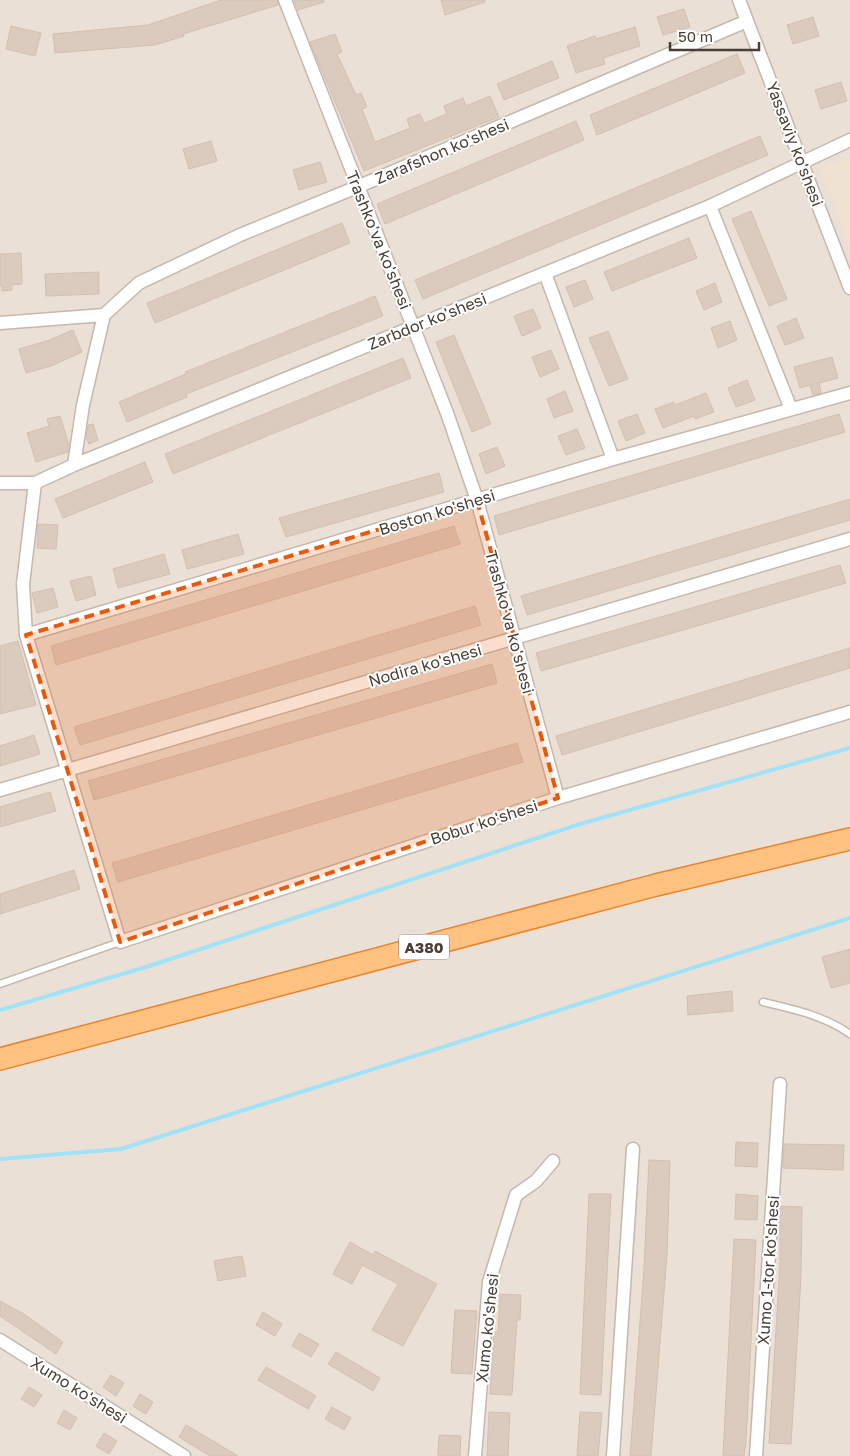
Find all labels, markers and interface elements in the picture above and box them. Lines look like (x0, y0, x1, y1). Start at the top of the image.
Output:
scale bar (670, 20, 759, 52)
text: 50 m (678, 27, 713, 45)
street label: Yassaviy ko'shesi (762, 79, 828, 209)
street label: Zarafshon ko'shesi (372, 114, 512, 188)
street label: Trashko'va ko'shesi (342, 168, 416, 312)
street label: Zarbdor ko'shesi (365, 288, 489, 354)
street label: Boston ko'shesi (376, 485, 498, 539)
street label: Trashko'va ko'shesi (481, 548, 539, 696)
street label: Nodira ko'shesi (366, 639, 484, 691)
street label: Bobur ko'shesi (428, 795, 540, 849)
road number: A380 (399, 934, 449, 960)
street label: Xumo 1-tor ko'shesi (753, 1195, 783, 1345)
street label: Xumo ko'shesi (471, 1272, 503, 1384)
street label: Xumo ko'shesi (27, 1352, 131, 1428)

